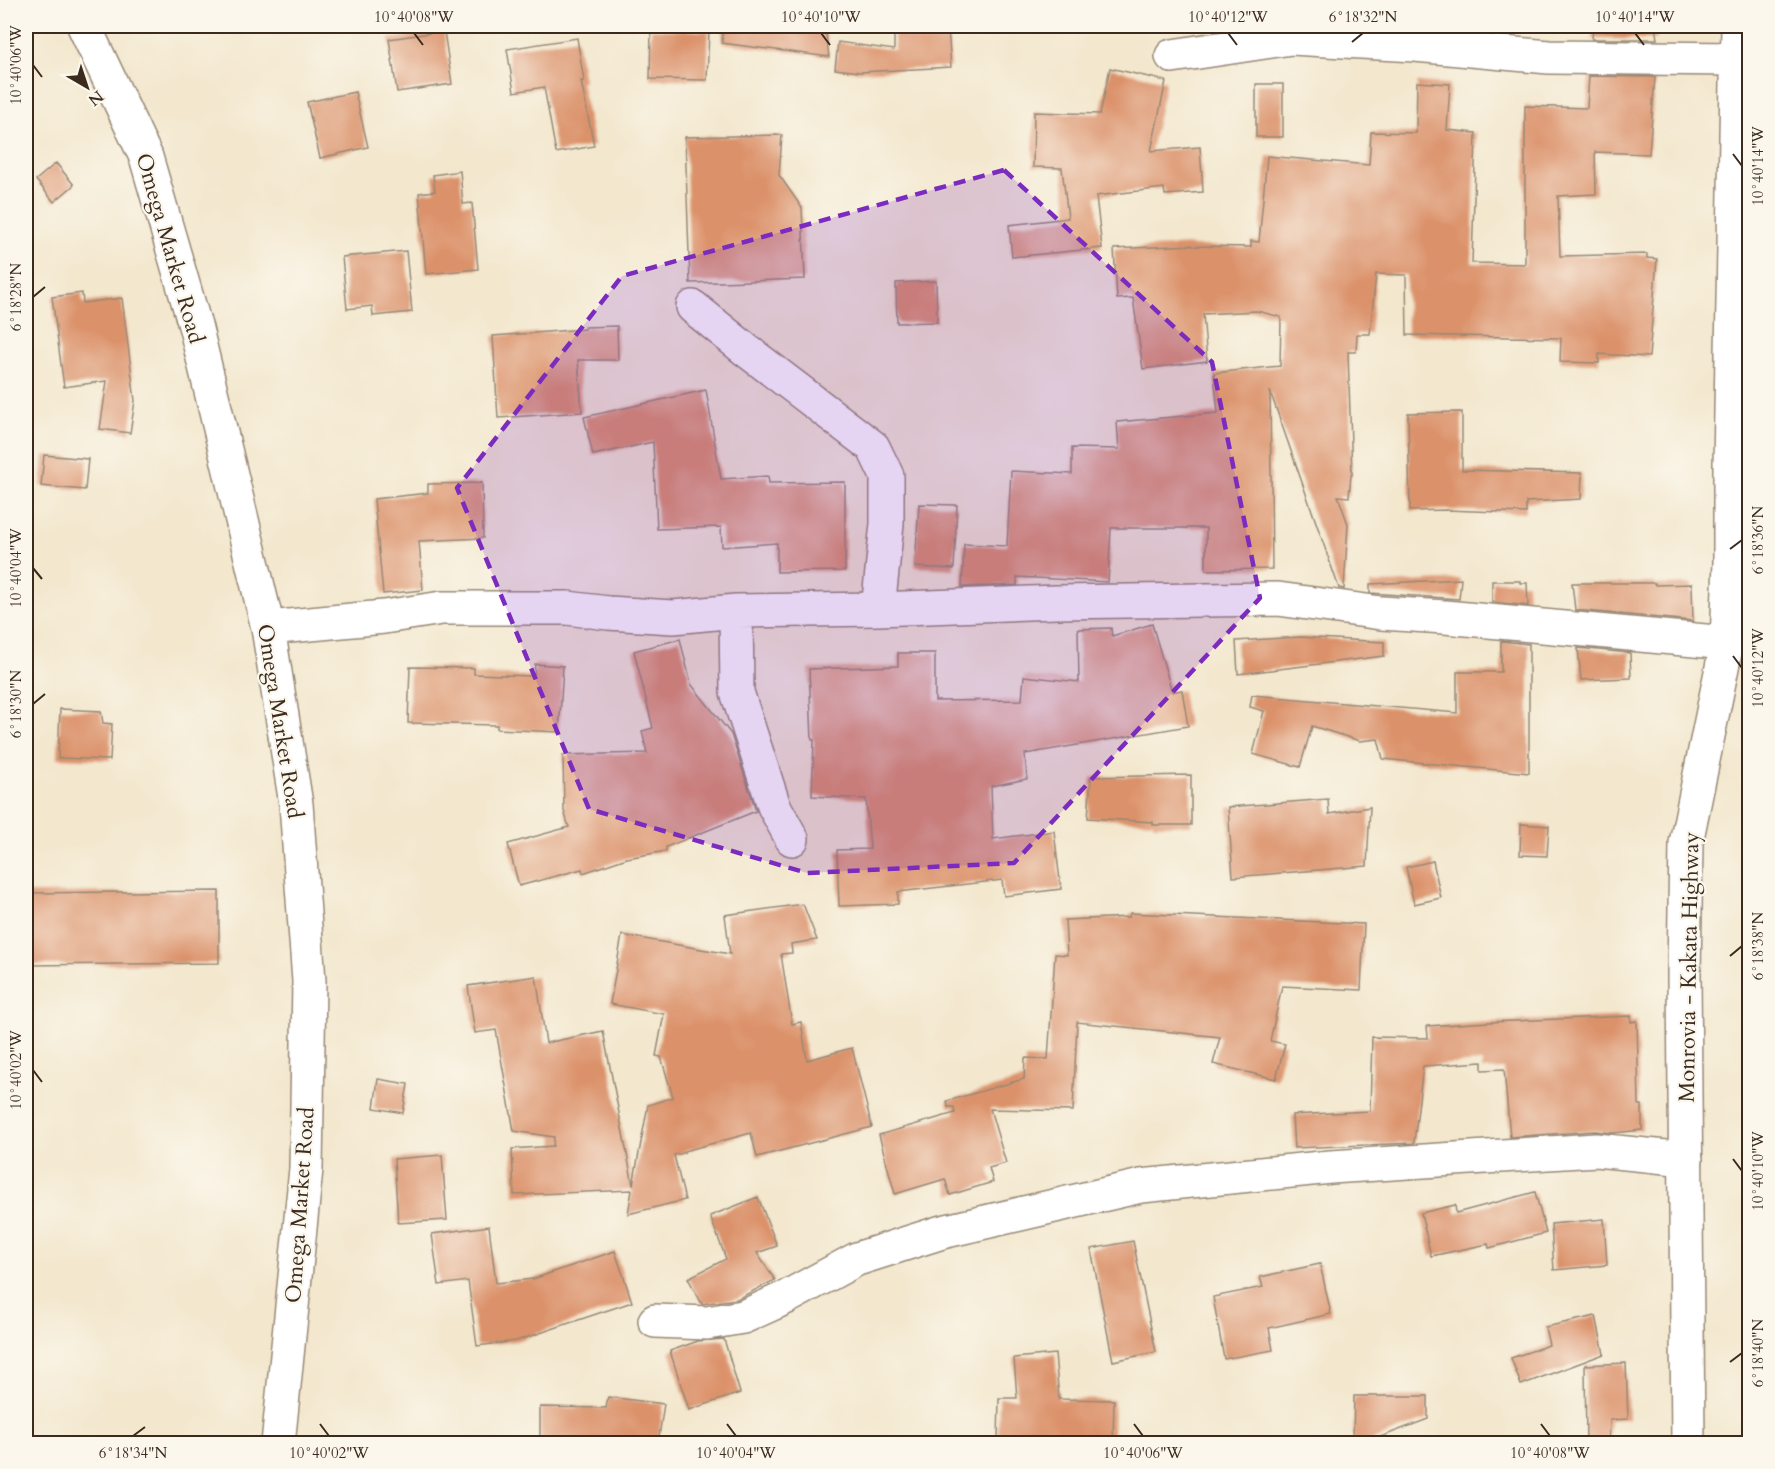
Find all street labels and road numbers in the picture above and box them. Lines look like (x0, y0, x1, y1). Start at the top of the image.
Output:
street label: Omega Market Road (129, 150, 212, 347)
street label: Omega Market Road (250, 622, 310, 821)
street label: Monrovia - Kakata Highway (1672, 831, 1706, 1103)
street label: Omega Market Road (278, 1106, 322, 1304)

